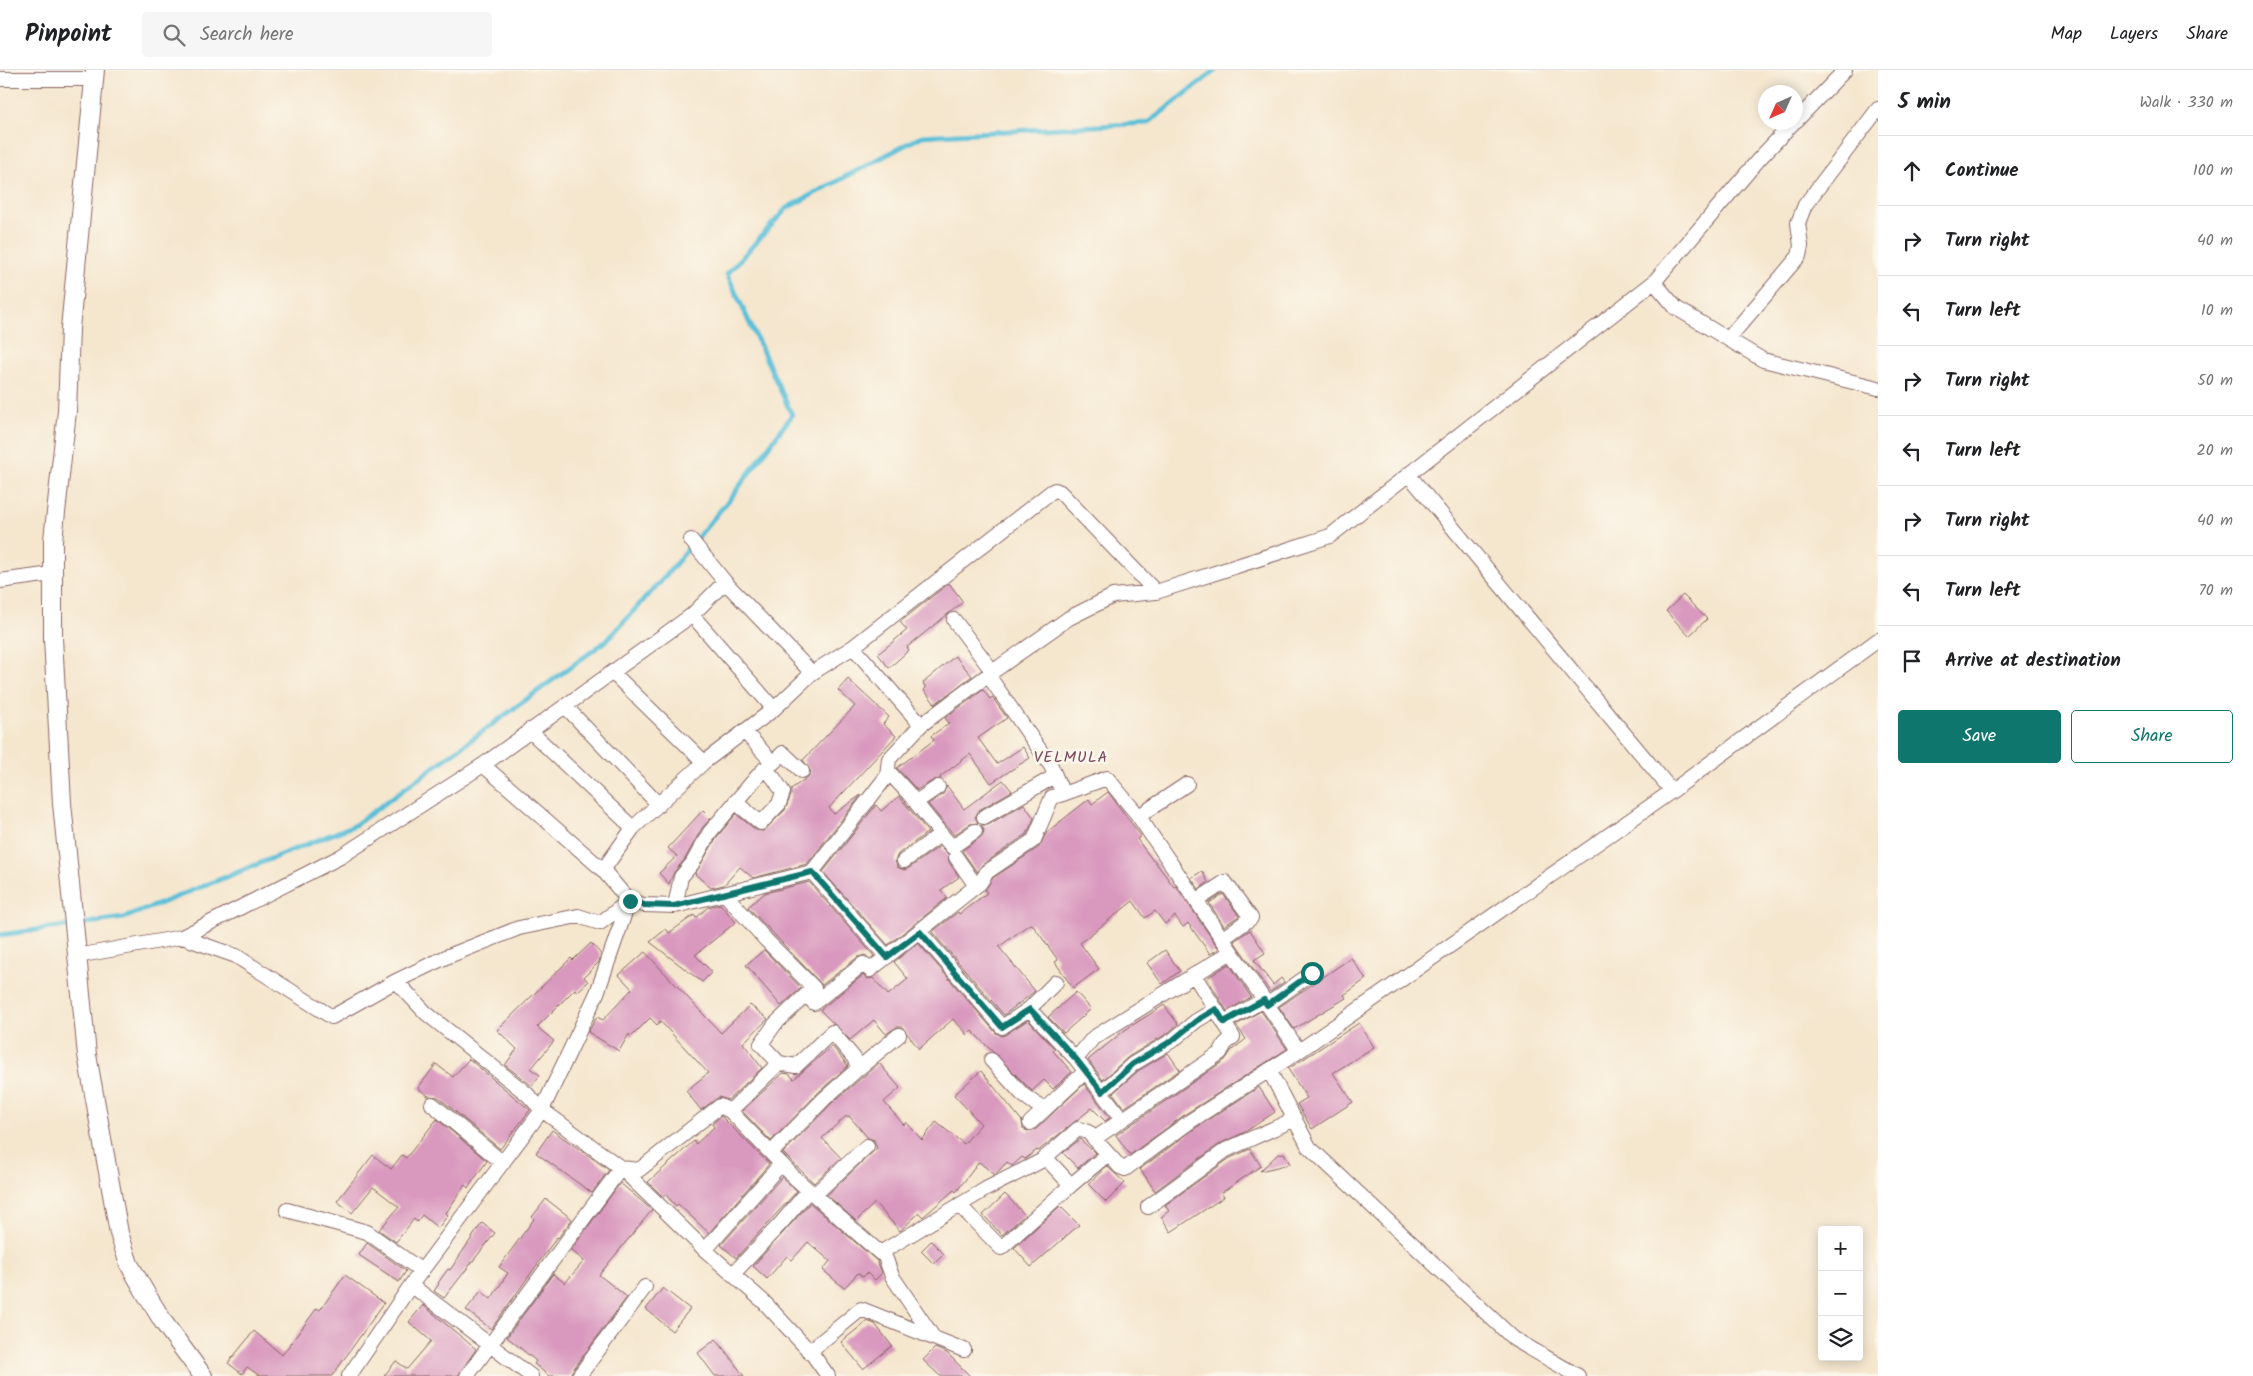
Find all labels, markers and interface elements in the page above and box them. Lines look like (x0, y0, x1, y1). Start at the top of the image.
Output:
search box (142, 12, 492, 57)
text: Pinpoint (25, 15, 112, 54)
text: Search here (200, 20, 294, 50)
text: Map (2051, 20, 2082, 49)
text: Layers (2110, 20, 2158, 49)
text: Share (2186, 20, 2228, 49)
icon: search (160, 21, 188, 49)
north arrow (1758, 85, 1803, 130)
text: 5 min (1898, 86, 1951, 119)
text: Walk · 330 m (2140, 90, 2233, 115)
text: Continue (1945, 156, 2018, 186)
icon: ahead (1898, 157, 1926, 185)
text: 100 m (2193, 158, 2233, 183)
text: Turn right (1945, 226, 2030, 256)
icon: right (1898, 227, 1926, 255)
text: 40 m (2197, 228, 2233, 253)
text: Turn left (1945, 296, 2020, 326)
icon: left (1898, 297, 1926, 325)
text: 10 m (2201, 298, 2233, 323)
text: Turn right (1945, 366, 2030, 396)
icon: right (1898, 367, 1926, 395)
text: 50 m (2197, 368, 2233, 393)
text: Turn left (1945, 436, 2020, 466)
icon: left (1898, 437, 1926, 465)
text: 20 m (2197, 438, 2233, 463)
text: Turn right (1945, 506, 2030, 536)
icon: right (1898, 507, 1926, 535)
text: 40 m (2197, 508, 2233, 533)
text: Turn left (1945, 576, 2020, 606)
icon: left (1898, 577, 1926, 605)
text: 70 m (2198, 578, 2233, 603)
text: Arrive at destination (1945, 646, 2121, 676)
icon: arrive (1898, 647, 1926, 675)
button: Save (1898, 710, 2061, 763)
button: Share (2071, 710, 2233, 763)
district label: VELMULA (1034, 745, 1108, 770)
route end (619, 890, 642, 913)
route start (1301, 962, 1324, 985)
map controls (1818, 1226, 1863, 1361)
button: + (1818, 1226, 1863, 1271)
button: − (1818, 1271, 1863, 1316)
button: layers (1818, 1316, 1863, 1361)

